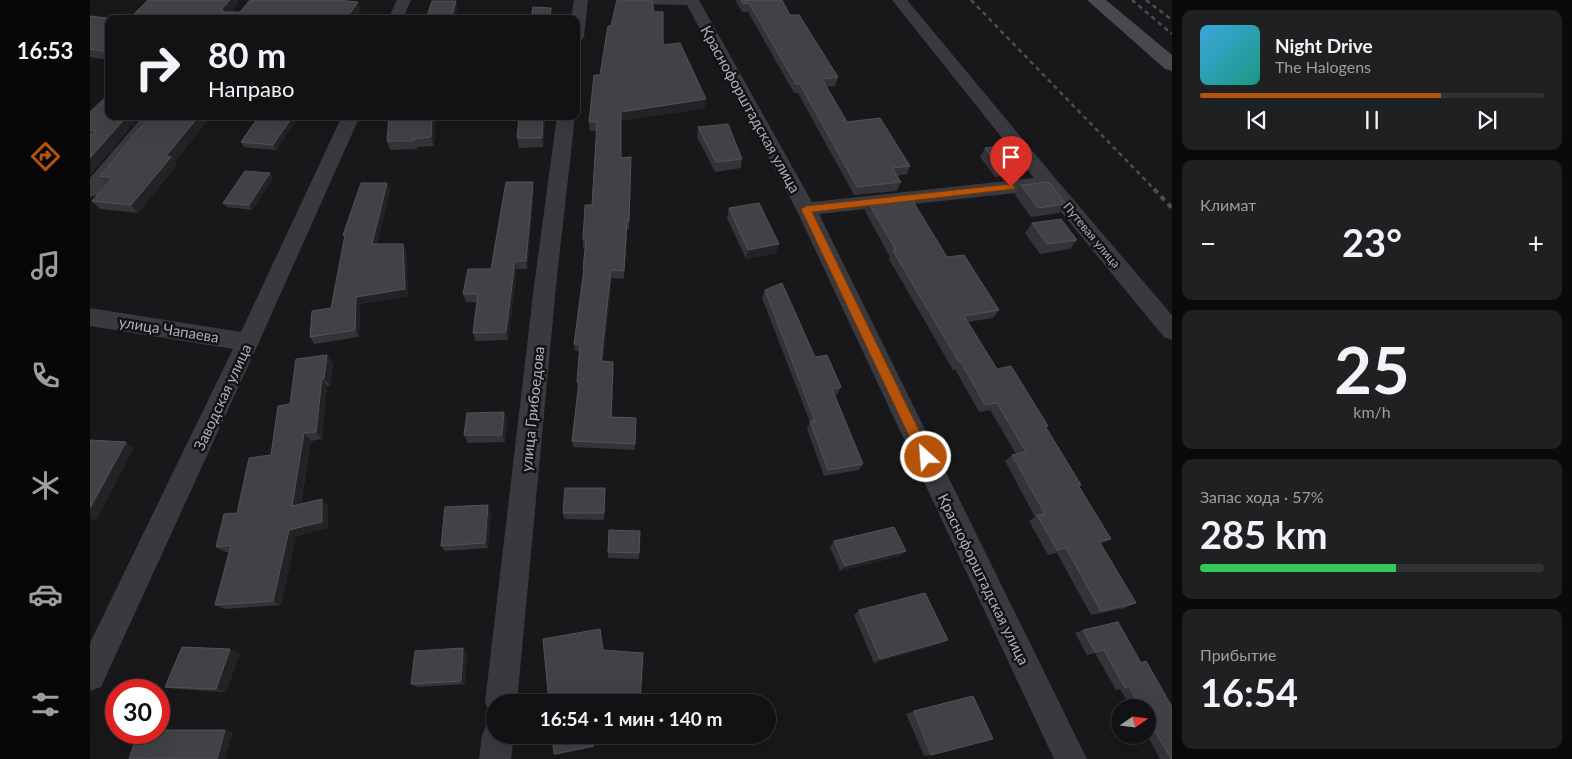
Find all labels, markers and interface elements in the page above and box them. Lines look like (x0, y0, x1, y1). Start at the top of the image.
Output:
street label: Краснофорштадская улица (697, 22, 805, 196)
text: 80 m (208, 33, 286, 75)
text: Night Drive (1275, 34, 1373, 57)
icon: right (125, 35, 190, 100)
text: 16:53 (17, 37, 73, 64)
text: The Halogens (1275, 57, 1371, 76)
text: Направо (208, 75, 294, 102)
icon: previous (1243, 106, 1271, 134)
icon: pause (1358, 106, 1386, 134)
icon: next (1473, 106, 1501, 134)
pin (990, 136, 1032, 187)
icon: directions (28, 139, 63, 174)
icon: arrive (997, 143, 1025, 171)
text: Климат (1200, 195, 1256, 214)
street label: Путевая улица (1060, 199, 1124, 271)
text: 23° (1342, 219, 1402, 265)
text: − (1200, 226, 1216, 260)
text: + (1528, 226, 1544, 260)
icon: music (28, 248, 63, 283)
street label: улица Чапаева (118, 312, 220, 346)
text: 25 (1334, 330, 1410, 408)
street label: Заводская улица (189, 341, 255, 453)
street label: улица Грибоедова (516, 345, 548, 473)
icon: phone (28, 358, 63, 393)
text: km/h (1353, 402, 1391, 421)
position arrow (899, 430, 951, 482)
icon: climate (28, 468, 63, 503)
text: Запас хода · 57% (1200, 487, 1324, 506)
street label: Краснофорштадская улица (935, 490, 1033, 668)
text: 285 km (1200, 511, 1328, 557)
icon: car (28, 577, 63, 612)
text: Прибытие (1200, 645, 1276, 664)
text: 16:54 (1200, 669, 1298, 715)
speed limit sign: 30 (105, 679, 170, 744)
icon: filters (28, 687, 63, 722)
north arrow (1111, 699, 1156, 744)
map controls (1111, 699, 1156, 744)
text: 16:54 · 1 мин · 140 m (540, 707, 722, 730)

